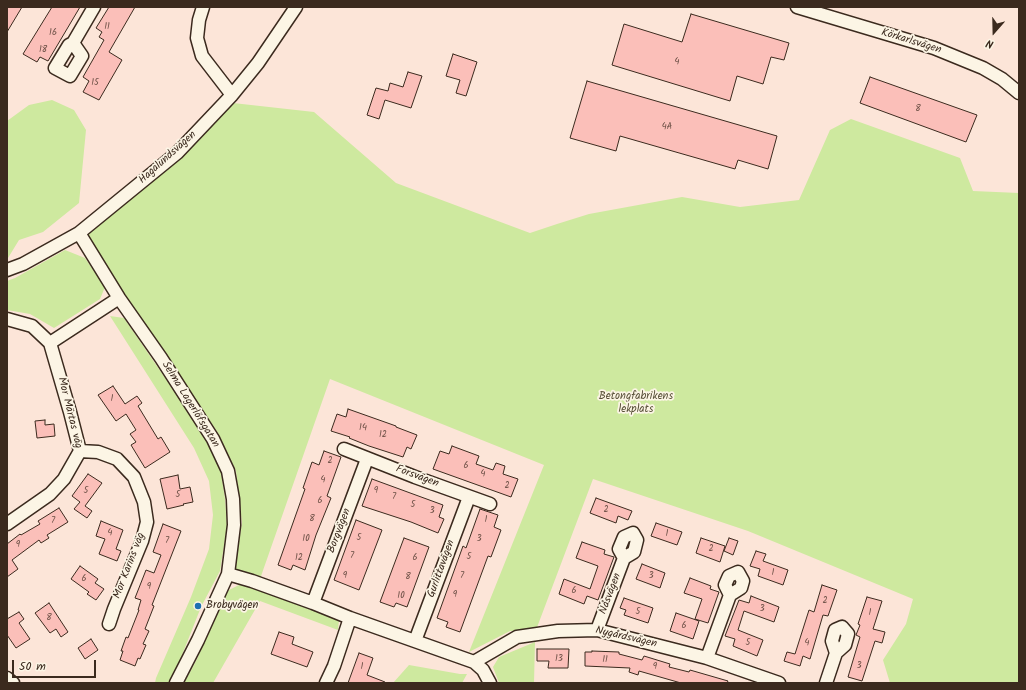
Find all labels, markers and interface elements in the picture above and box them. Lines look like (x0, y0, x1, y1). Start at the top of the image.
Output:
north arrow (974, 12, 1014, 52)
house number: 11 (104, 22, 110, 32)
street label: Körkarlsvägen (879, 27, 943, 57)
house number: 16 (49, 28, 57, 38)
text: N (984, 34, 996, 53)
house number: 18 (39, 45, 47, 55)
house number: 4 (675, 57, 679, 67)
house number: 15 (91, 78, 99, 88)
house number: 8 (915, 104, 921, 114)
house number: 4A (662, 122, 672, 132)
street label: Hagalundsvägen (137, 129, 199, 187)
street label: Selma Lagerlöfsgatan (158, 360, 222, 450)
street label: Mor Märtas väg (54, 376, 84, 450)
park label: Betongfabrikens lekplats (599, 390, 673, 416)
house number: 1 (111, 394, 113, 404)
house number: 14 (359, 423, 367, 433)
house number: 12 (379, 430, 387, 440)
house number: 2 (327, 456, 333, 466)
house number: 6 (463, 461, 469, 471)
street label: Forsvägen (394, 463, 440, 491)
house number: 4 (481, 469, 485, 479)
house number: 4 (321, 475, 325, 485)
house number: 2 (504, 481, 510, 491)
house number: 5 (84, 486, 88, 496)
house number: 9 (374, 486, 378, 496)
house number: 5 (176, 490, 180, 500)
house number: 7 (392, 492, 396, 502)
house number: 6 (317, 496, 323, 506)
house number: 5 (411, 500, 415, 510)
house number: 2 (603, 505, 609, 515)
house number: 3 (429, 506, 435, 516)
street label: Borgvägen (325, 507, 355, 555)
house number: 8 (309, 514, 315, 524)
house number: 1 (485, 515, 487, 525)
house number: 7 (51, 516, 55, 526)
house number: 4 (108, 528, 112, 538)
house number: 1 (666, 529, 668, 539)
street label: Mor Karins väg (111, 531, 149, 601)
house number: 5 (357, 533, 361, 543)
house number: 10 (302, 534, 310, 544)
house number: 3 (476, 534, 482, 544)
house number: 7 (165, 536, 169, 546)
street label: Gurlittavägen (425, 538, 459, 600)
house number: 9 (16, 540, 20, 550)
house number: 2 (708, 544, 714, 554)
house number: 7 (350, 551, 354, 561)
house number: 5 (467, 552, 471, 562)
house number: 12 (295, 553, 303, 563)
house number: 6 (412, 553, 418, 563)
house number: 1 (772, 568, 774, 578)
house number: 9 (343, 571, 347, 581)
house number: 7 (460, 571, 464, 581)
street label: Nåsvägen (597, 571, 625, 617)
house number: 3 (648, 571, 654, 581)
house number: 8 (405, 572, 411, 582)
house number: 6 (81, 574, 87, 584)
house number: 9 (147, 582, 151, 592)
house number: 6 (571, 586, 577, 596)
house number: 9 (453, 590, 457, 600)
house number: 10 (397, 591, 405, 601)
house number: 2 (822, 596, 828, 606)
place label: Brobyvägen (206, 599, 258, 613)
marker: Brobyvägen (193, 601, 203, 611)
house number: 3 (759, 604, 765, 614)
house number: 5 (636, 607, 640, 617)
house number: 1 (869, 608, 871, 618)
house number: 8 (46, 613, 52, 623)
house number: 6 (681, 621, 687, 631)
street label: Nygårdsvägen (594, 625, 658, 651)
house number: 5 (746, 638, 750, 648)
house number: 4 (805, 638, 809, 648)
scale bar (14, 652, 98, 678)
house number: 13 (555, 654, 563, 664)
house number: 11 (602, 655, 608, 665)
text: 50 m (19, 657, 46, 676)
house number: 3 (856, 661, 862, 671)
house number: 1 (361, 662, 363, 672)
house number: 9 (653, 662, 657, 672)

